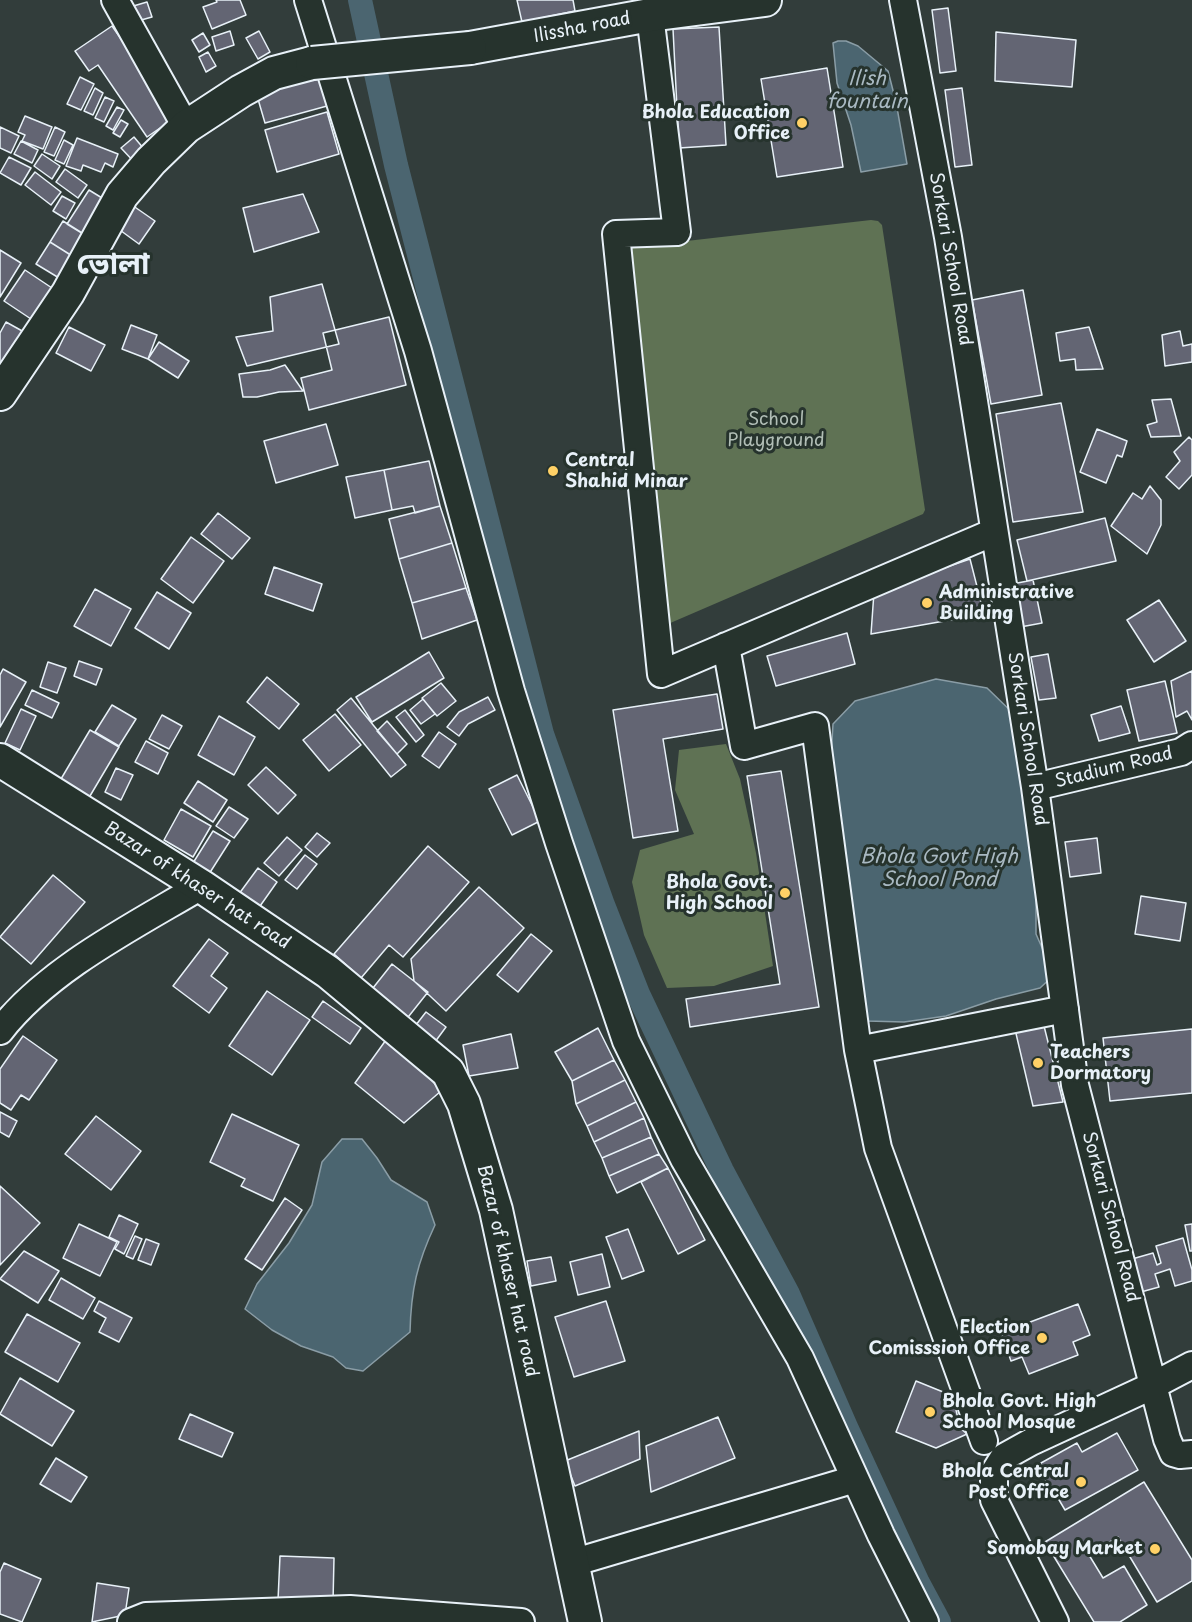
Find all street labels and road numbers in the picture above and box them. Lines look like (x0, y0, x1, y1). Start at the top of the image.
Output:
street label: Ilissha road (532, 8, 632, 48)
street label: Sorkari School Road (924, 170, 976, 348)
street label: Sorkari School Road (1003, 650, 1051, 828)
street label: Stadium Road (1053, 743, 1175, 793)
street label: Bazar of khaser hat road (100, 818, 294, 954)
street label: Sorkari School Road (1077, 1129, 1143, 1305)
street label: Bazar of khaser hat road (472, 1163, 542, 1379)

